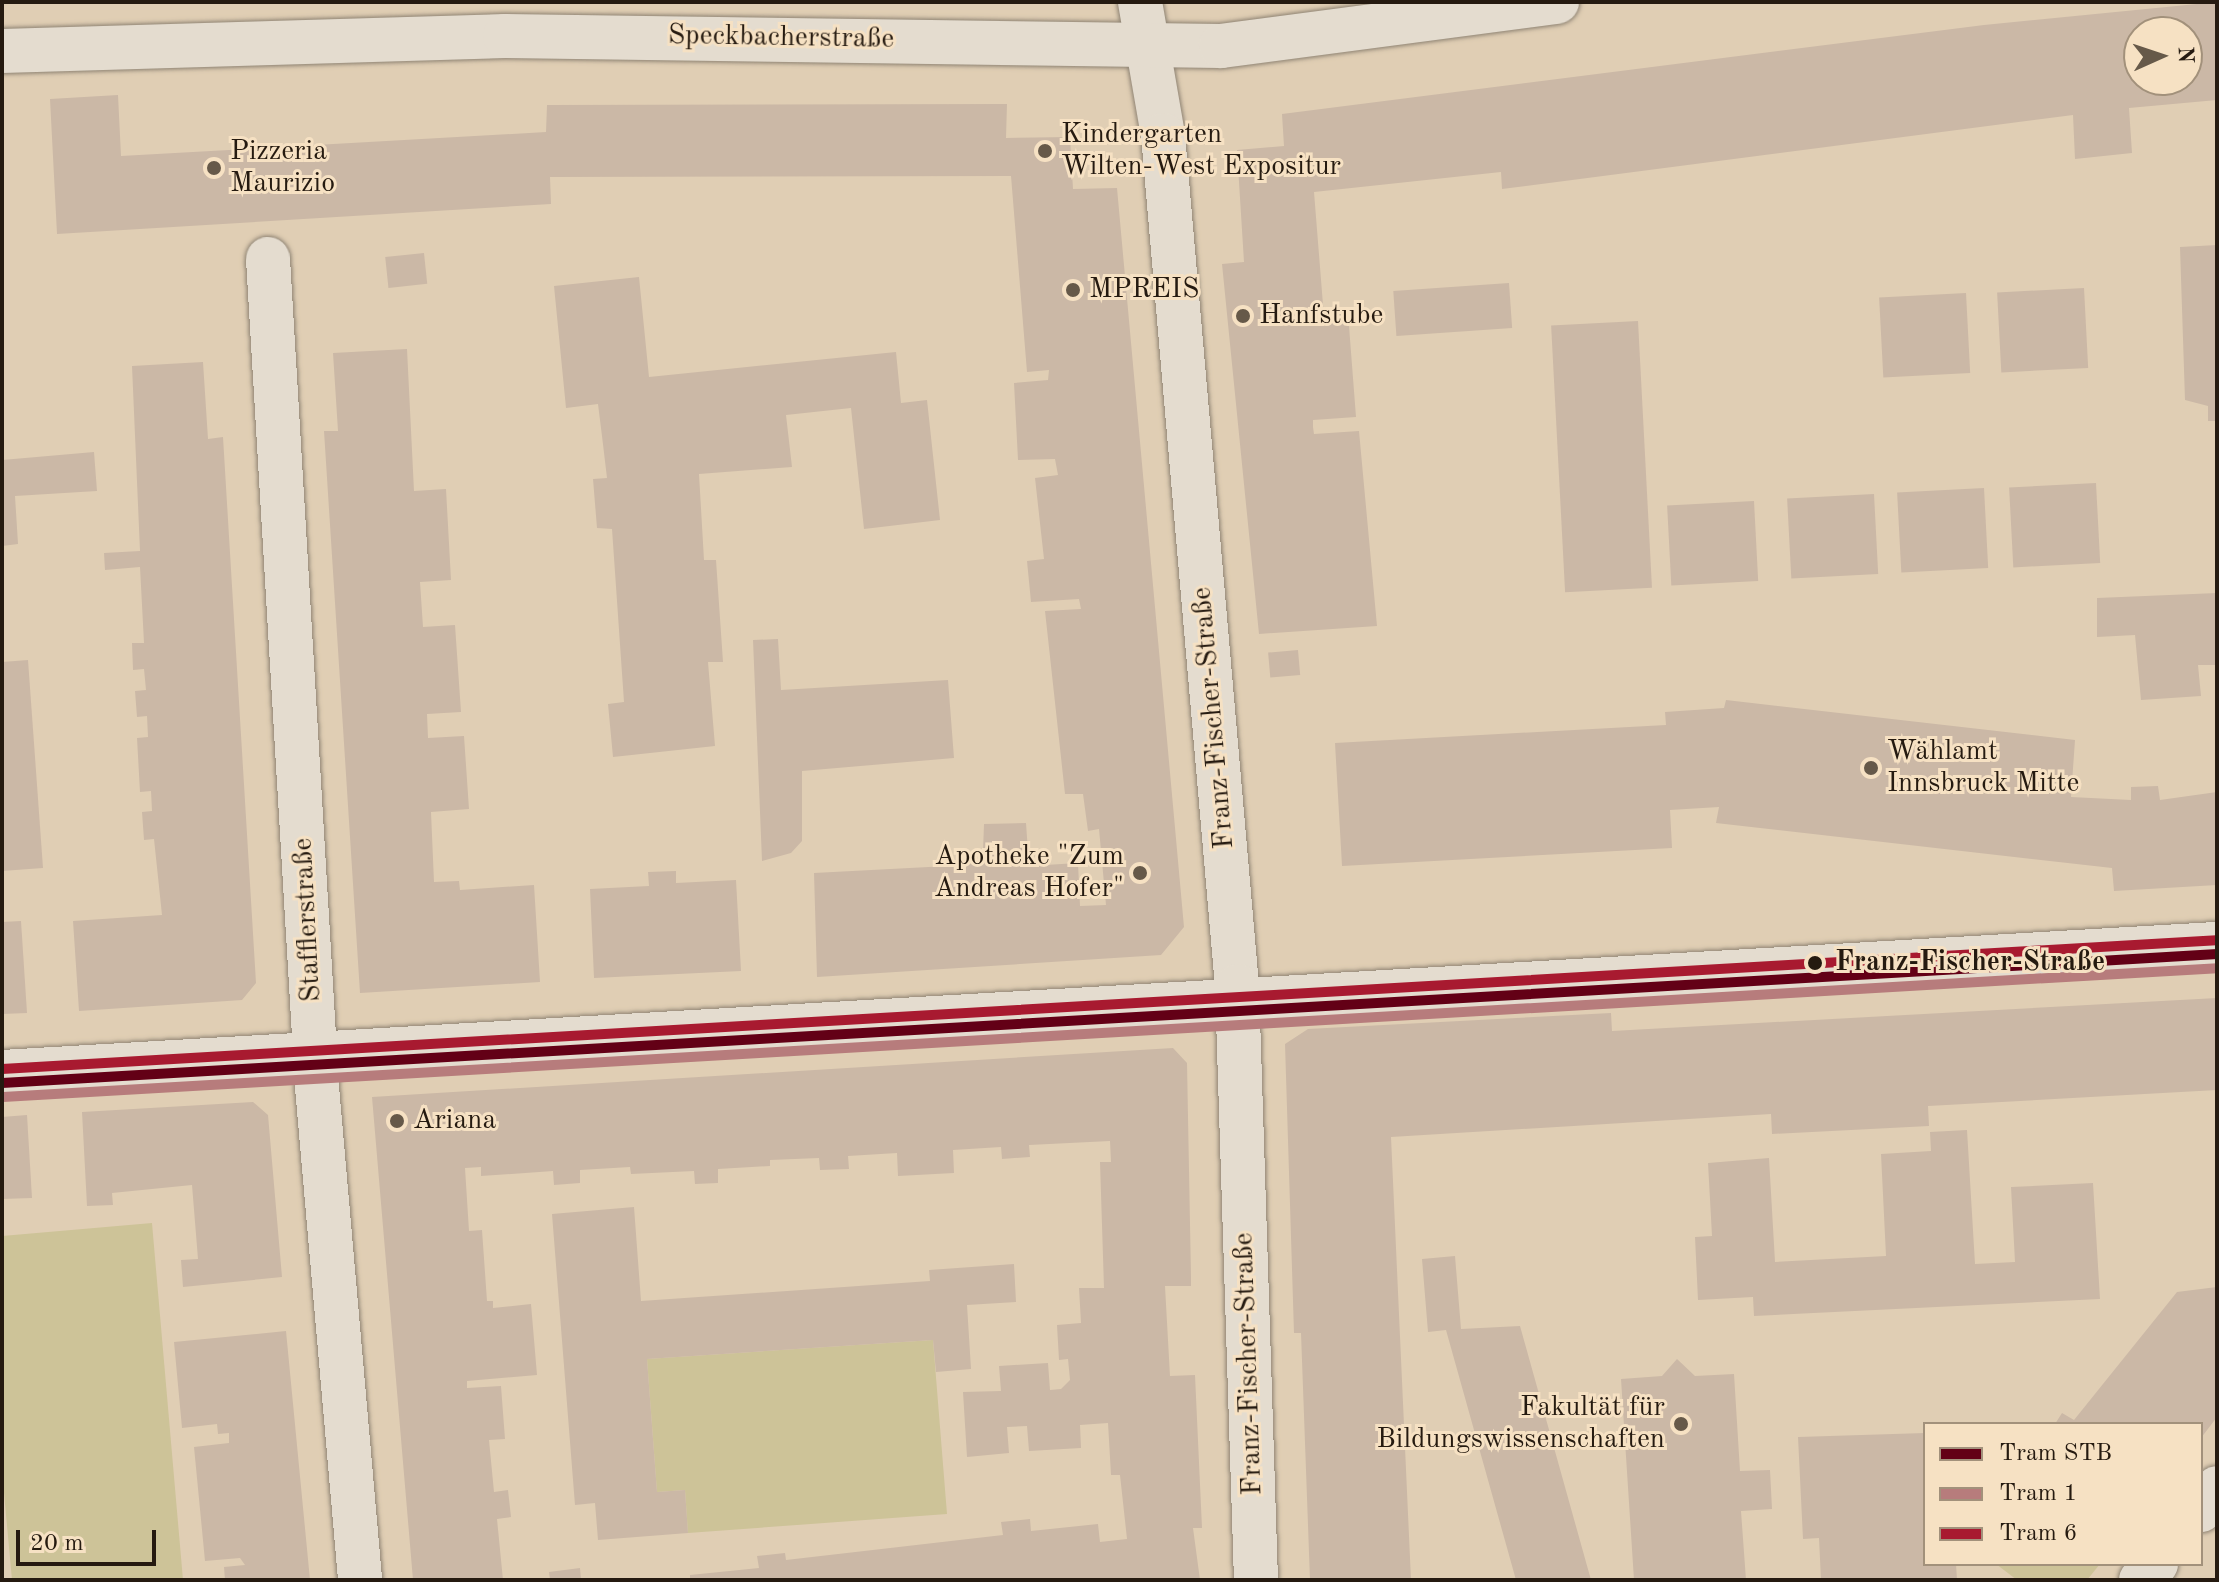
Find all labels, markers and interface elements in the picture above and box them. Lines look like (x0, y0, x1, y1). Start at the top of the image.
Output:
north arrow (2123, 16, 2203, 96)
street label: Speckbacherstraße (668, 19, 894, 57)
text: N (2174, 46, 2196, 64)
place label: Kindergarten Wilten-West Expositur (1061, 118, 1341, 184)
place label: Pizzeria Maurizio (230, 135, 335, 201)
marker: Kindergarten Wilten-West Expositur (1036, 142, 1054, 160)
marker: Pizzeria Maurizio (205, 159, 223, 177)
place label: MPREIS (1089, 273, 1199, 307)
marker: MPREIS (1064, 281, 1082, 299)
place label: Hanfstube (1259, 299, 1383, 333)
marker: Hanfstube (1234, 307, 1252, 325)
street label: Franz-Fischer-Straße (1186, 586, 1242, 850)
place label: Wählamt Innsbruck Mitte (1887, 735, 2079, 801)
marker: Wählamt Innsbruck Mitte (1862, 759, 1880, 777)
street label: Stafflerstraße (287, 837, 329, 1003)
place label: Apotheke "Zum Andreas Hofer" (934, 840, 1124, 906)
marker: Apotheke "Zum Andreas Hofer" (1131, 864, 1149, 882)
place label: Franz-Fischer-Straße (1835, 946, 2105, 980)
marker: Franz-Fischer-Straße (1802, 950, 1828, 976)
place label: Ariana (413, 1104, 496, 1138)
marker: Ariana (388, 1112, 406, 1130)
street label: Franz-Fischer-Straße (1228, 1232, 1270, 1496)
place label: Fakultät für Bildungswissenschaften (1377, 1391, 1665, 1457)
marker: Fakultät für Bildungswissenschaften (1672, 1415, 1690, 1433)
legend (1923, 1422, 2203, 1566)
text: Tram STB (1999, 1442, 2112, 1466)
text: Tram 1 (1999, 1482, 2078, 1506)
scale bar (20, 1514, 160, 1564)
text: Tram 6 (1999, 1522, 2078, 1546)
text: 20 m (30, 1532, 84, 1556)

